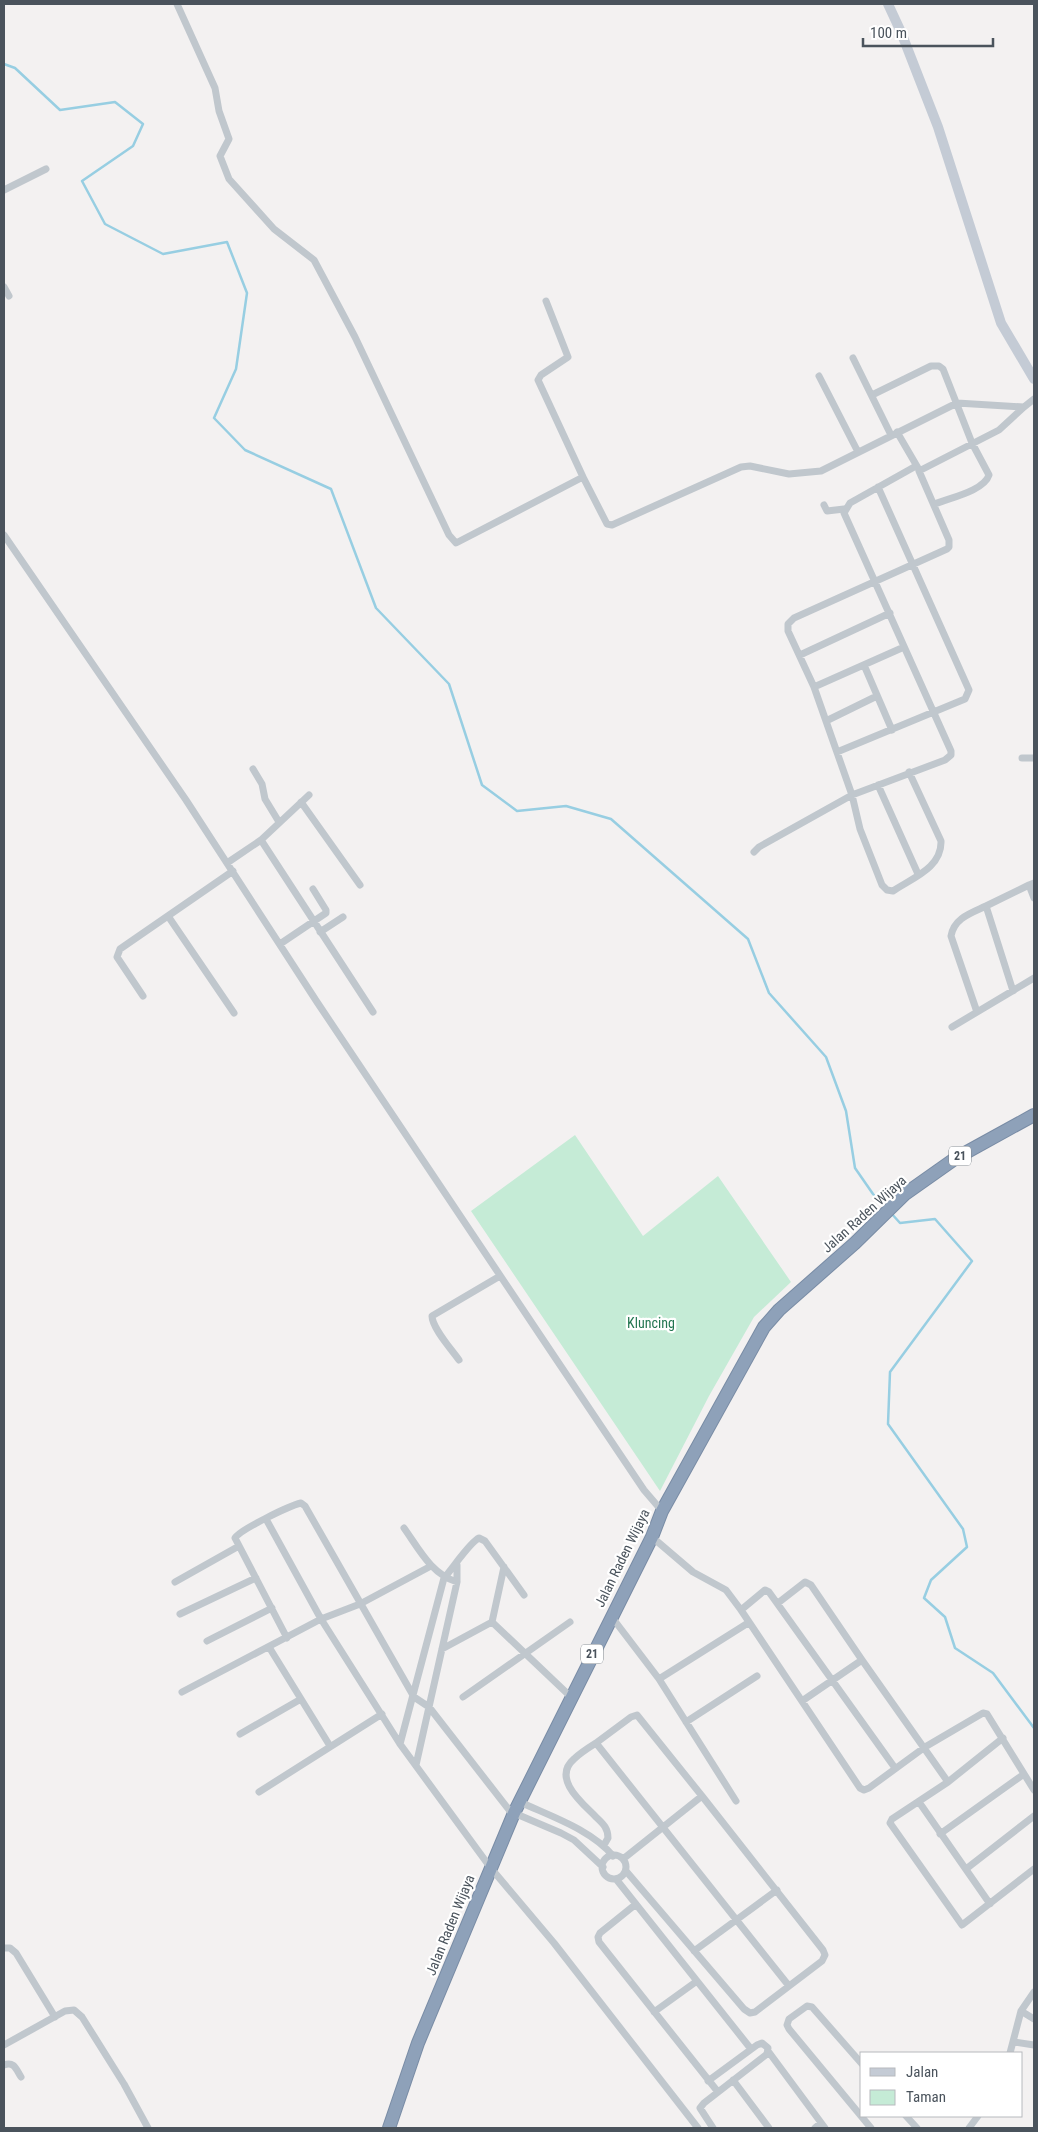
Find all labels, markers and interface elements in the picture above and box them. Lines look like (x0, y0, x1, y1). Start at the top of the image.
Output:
scale bar (863, 15, 993, 47)
text: 100 m (870, 24, 907, 42)
road number: 21 (949, 1146, 971, 1166)
street label: Jalan Raden Wijaya (819, 1172, 909, 1256)
park label: Kluncing (627, 1315, 675, 1331)
street label: Jalan Raden Wijaya (591, 1506, 653, 1610)
road number: 21 (581, 1645, 603, 1664)
street label: Jalan Raden Wijaya (423, 1872, 477, 1978)
legend (860, 2052, 1023, 2117)
text: Jalan (906, 2063, 938, 2081)
text: Taman (906, 2088, 946, 2106)

